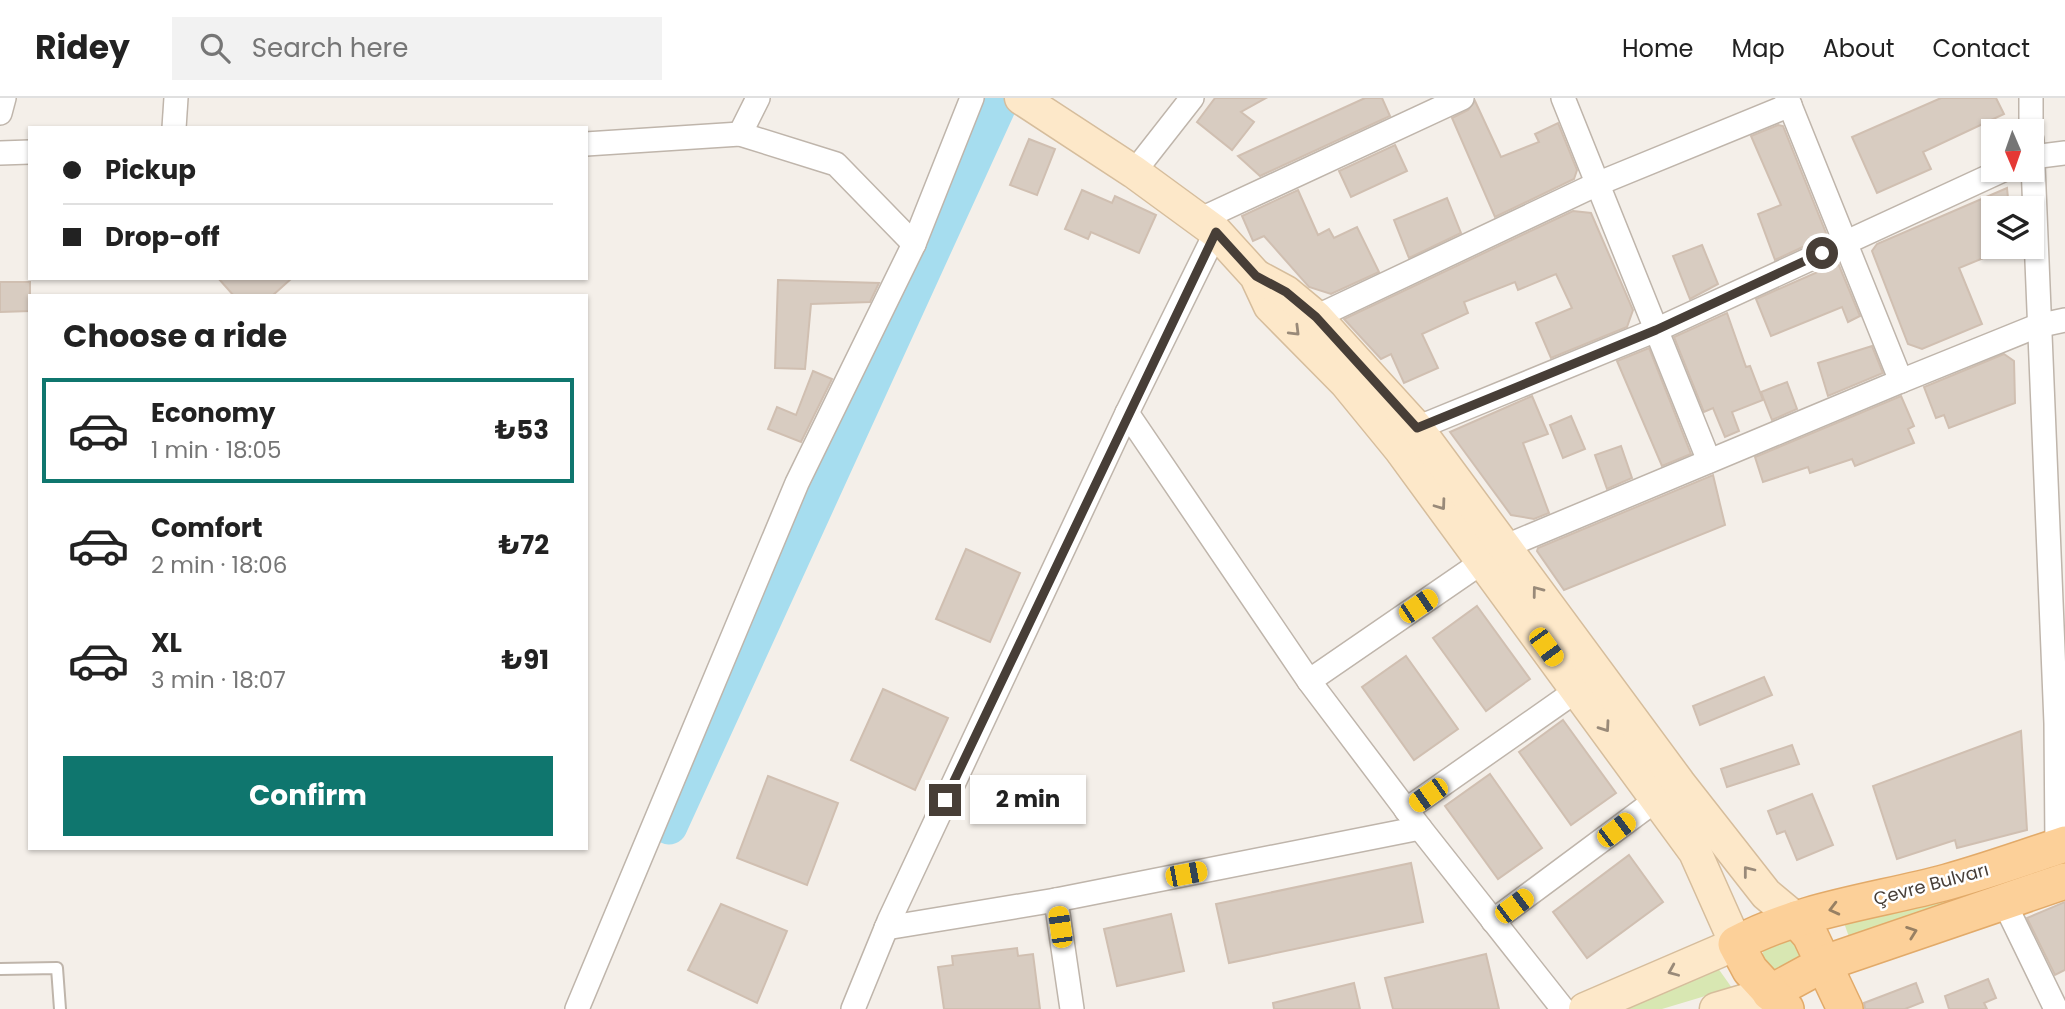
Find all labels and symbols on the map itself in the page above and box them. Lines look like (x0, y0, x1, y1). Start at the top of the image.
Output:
north arrow (1981, 119, 2044, 182)
route start (1806, 237, 1838, 269)
one-way arrow (1286, 323, 1299, 336)
one-way arrow (1433, 497, 1445, 510)
car (1395, 586, 1442, 626)
one-way arrow (1533, 586, 1546, 599)
car (1526, 624, 1567, 670)
one-way arrow (1597, 719, 1609, 732)
car (1405, 774, 1452, 816)
callout: 2 min (970, 776, 1085, 824)
route end (929, 784, 961, 816)
car (1593, 809, 1640, 851)
street label: Çevre Bulvarı (1871, 857, 1991, 911)
car (1164, 860, 1209, 888)
one-way arrow (1743, 866, 1756, 879)
car (1491, 885, 1538, 927)
one-way arrow (1829, 901, 1841, 915)
car (1047, 905, 1074, 949)
one-way arrow (1906, 926, 1918, 940)
one-way arrow (1668, 963, 1681, 977)

